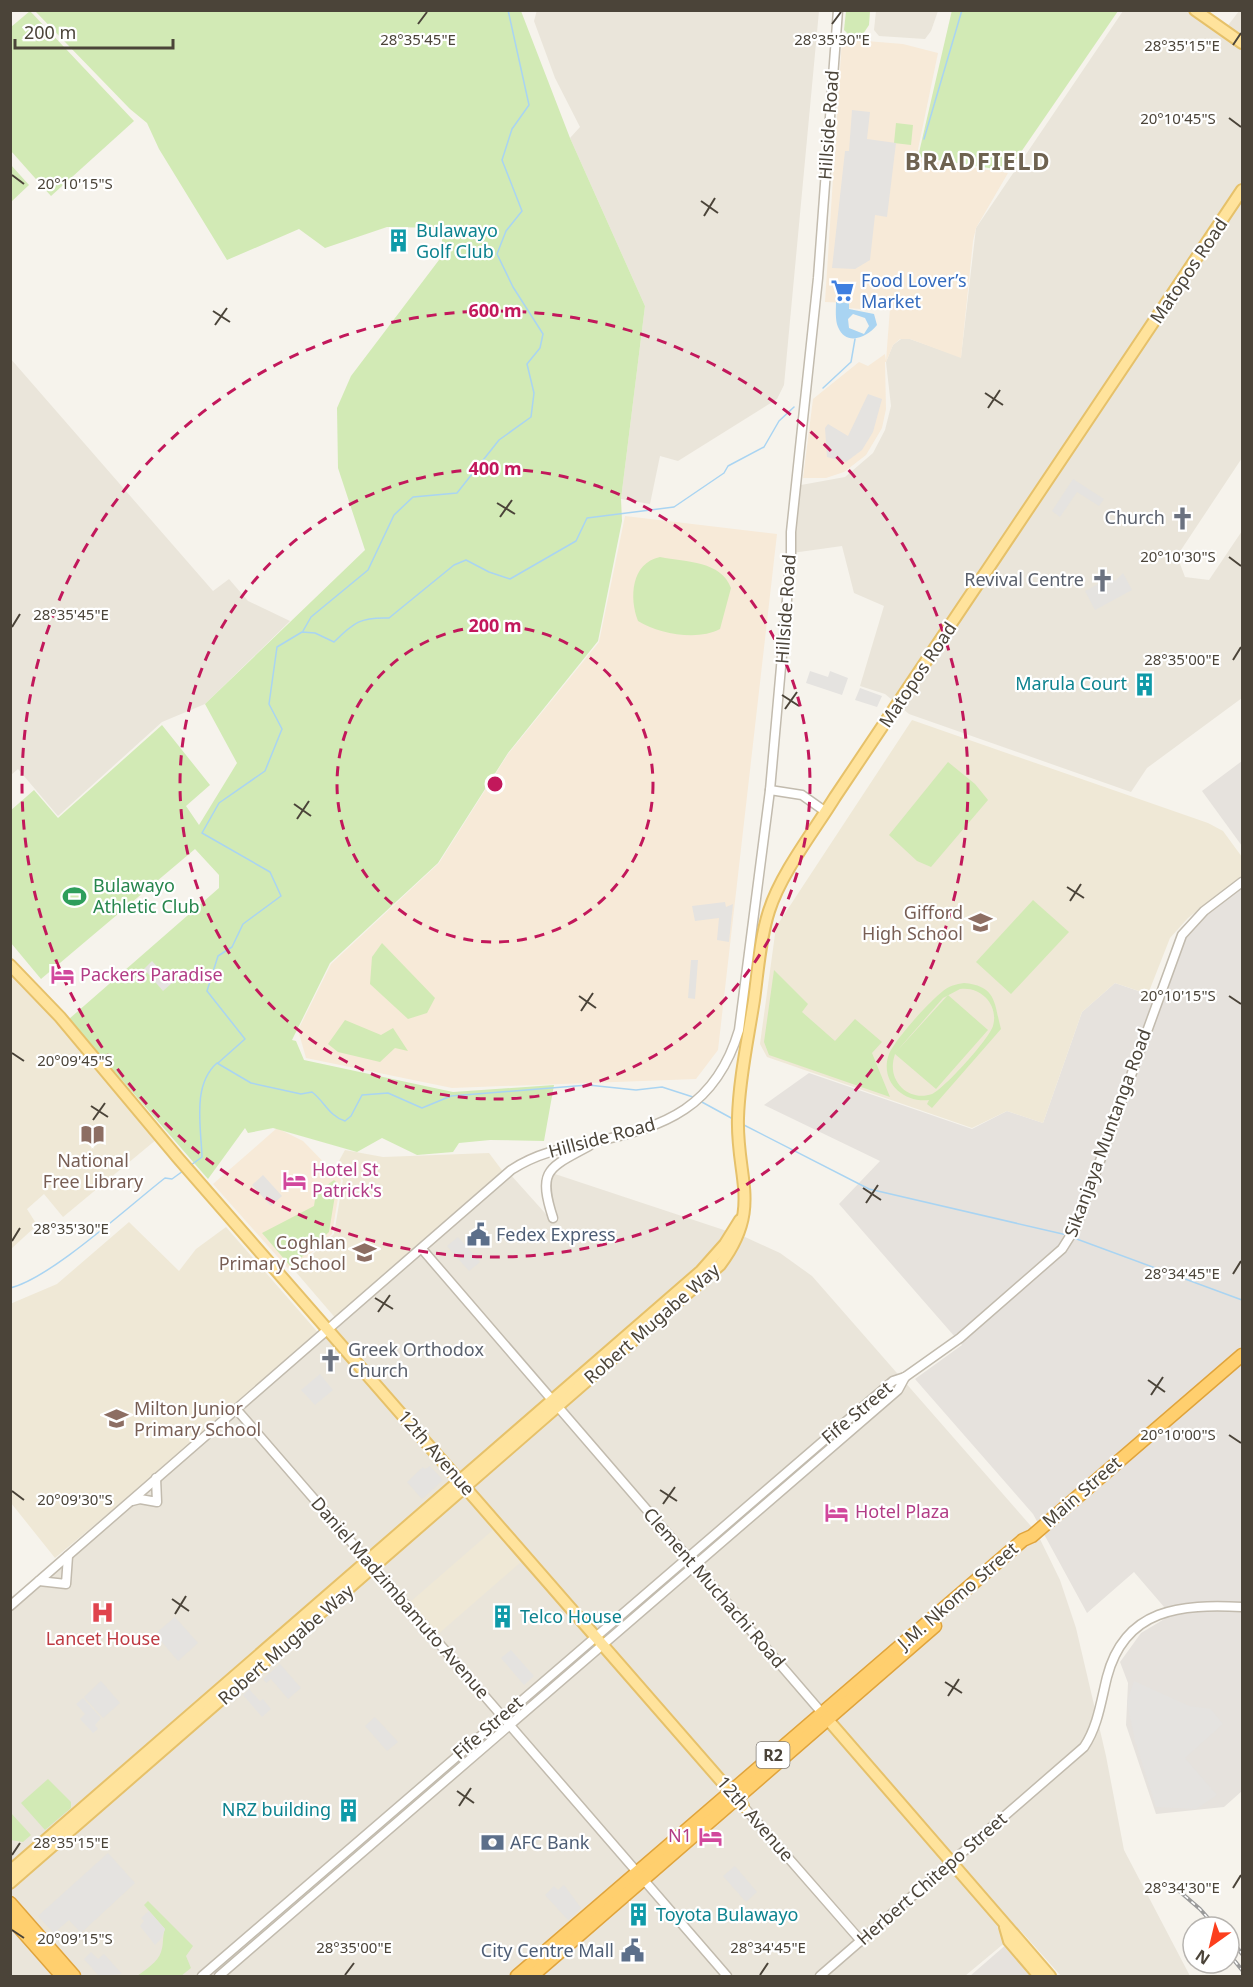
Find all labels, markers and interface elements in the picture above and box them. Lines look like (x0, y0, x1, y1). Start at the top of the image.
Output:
scale bar (15, 12, 172, 50)
text: 200 m (24, 20, 76, 44)
text: 28°35'45"E (380, 29, 456, 49)
text: 28°35'30"E (794, 29, 870, 49)
text: 28°35'15"E (1144, 35, 1220, 55)
street label: Hillside Road (812, 69, 844, 180)
text: 20°10'45"S (1140, 108, 1216, 128)
district label: BRADFIELD (905, 144, 1051, 177)
text: 20°10'15"S (37, 173, 113, 193)
street label: Matopos Road (1144, 213, 1232, 328)
place label: Bulawayo Golf Club (416, 218, 498, 263)
building icon: Bulawayo Golf Club (385, 228, 411, 254)
place label: Food Lover’s Market (861, 268, 967, 313)
supermarket icon: Food Lover’s Market (830, 278, 856, 304)
text: 600 m (468, 298, 522, 322)
text: 400 m (468, 456, 522, 480)
place label: Church (1105, 505, 1165, 529)
church icon: Church (1170, 505, 1196, 531)
text: 20°10'30"S (1140, 546, 1216, 566)
street label: Hillside Road (769, 553, 801, 664)
place label: Revival Centre (964, 567, 1084, 591)
church icon: Revival Centre (1089, 567, 1115, 593)
text: 28°35'45"E (33, 604, 109, 624)
text: 200 m (468, 613, 522, 637)
street label: Matopos Road (873, 617, 961, 732)
text: 28°35'00"E (1144, 649, 1220, 669)
place label: Marula Court (1015, 671, 1127, 695)
building icon: Marula Court (1132, 671, 1158, 697)
centre of rings (485, 774, 505, 794)
place label: Bulawayo Athletic Club (93, 873, 200, 918)
sports icon: Bulawayo Athletic Club (62, 883, 88, 909)
place label: Gifford High School (862, 900, 963, 945)
school or university icon: Gifford High School (968, 910, 994, 936)
hotel icon: Packers Paradise (49, 962, 75, 988)
place label: Packers Paradise (80, 962, 223, 986)
text: 20°10'15"S (1140, 985, 1216, 1005)
street label: Sikanjaya Muntanga Road (1058, 1025, 1156, 1240)
text: 20°09'45"S (37, 1050, 113, 1070)
street label: Hillside Road (546, 1111, 658, 1163)
library icon: National Free Library (80, 1122, 106, 1148)
place label: National Free Library (43, 1148, 144, 1193)
place label: Hotel St Patrick's (312, 1157, 382, 1202)
hotel icon: Hotel St Patrick's (281, 1167, 307, 1193)
text: 28°35'30"E (33, 1218, 109, 1238)
public building icon: Fedex Express (465, 1222, 491, 1248)
place label: Fedex Express (496, 1222, 616, 1246)
place label: Coghlan Primary School (219, 1230, 346, 1275)
school or university icon: Coghlan Primary School (351, 1240, 377, 1266)
street label: Robert Mugabe Way (579, 1257, 725, 1389)
text: 28°34'45"E (1144, 1263, 1220, 1283)
place label: Greek Orthodox Church (348, 1337, 484, 1382)
church icon: Greek Orthodox Church (317, 1347, 343, 1373)
street label: Fife Street (816, 1375, 897, 1449)
place label: Milton Junior Primary School (134, 1396, 261, 1441)
street label: 12th Avenue (393, 1404, 481, 1500)
school or university icon: Milton Junior Primary School (103, 1406, 129, 1432)
text: 20°10'00"S (1140, 1424, 1216, 1444)
street label: Main Street (1037, 1450, 1126, 1532)
text: 20°09'30"S (37, 1489, 113, 1509)
street label: Daniel Madzimbamuto Avenue (306, 1491, 495, 1703)
hotel icon: Hotel Plaza (824, 1499, 850, 1525)
place label: Hotel Plaza (855, 1499, 949, 1523)
street label: Clement Muchachi Road (638, 1502, 791, 1673)
street label: J.M. Nkomo Street (890, 1536, 1023, 1656)
street label: Robert Mugabe Way (213, 1578, 359, 1710)
hospital icon: Lancet House (90, 1600, 116, 1626)
building icon: Telco House (489, 1604, 515, 1630)
place label: Telco House (520, 1604, 622, 1628)
place label: Lancet House (46, 1626, 160, 1650)
street label: Fife Street (447, 1690, 528, 1764)
road number: R2 (756, 1742, 790, 1768)
street label: 12th Avenue (712, 1770, 800, 1866)
place label: NRZ building (222, 1797, 331, 1821)
building icon: NRZ building (336, 1797, 362, 1823)
street label: Herbert Chitepo Street (851, 1806, 1012, 1950)
place label: N1 (668, 1823, 692, 1847)
hotel icon: N1 (697, 1823, 723, 1849)
bank icon: AFC Bank (479, 1830, 505, 1856)
place label: AFC Bank (510, 1830, 590, 1854)
text: 28°35'15"E (33, 1832, 109, 1852)
text: 28°34'30"E (1144, 1877, 1220, 1897)
building icon: Toyota Bulawayo (625, 1902, 651, 1928)
place label: Toyota Bulawayo (656, 1902, 799, 1926)
north arrow (1181, 1915, 1241, 1975)
text: 20°09'15"S (37, 1928, 113, 1948)
text: 28°35'00"E (316, 1937, 392, 1957)
text: 28°34'45"E (730, 1937, 806, 1957)
place label: City Centre Mall (481, 1938, 614, 1962)
public building icon: City Centre Mall (619, 1938, 645, 1964)
text: N (1191, 1945, 1214, 1970)

